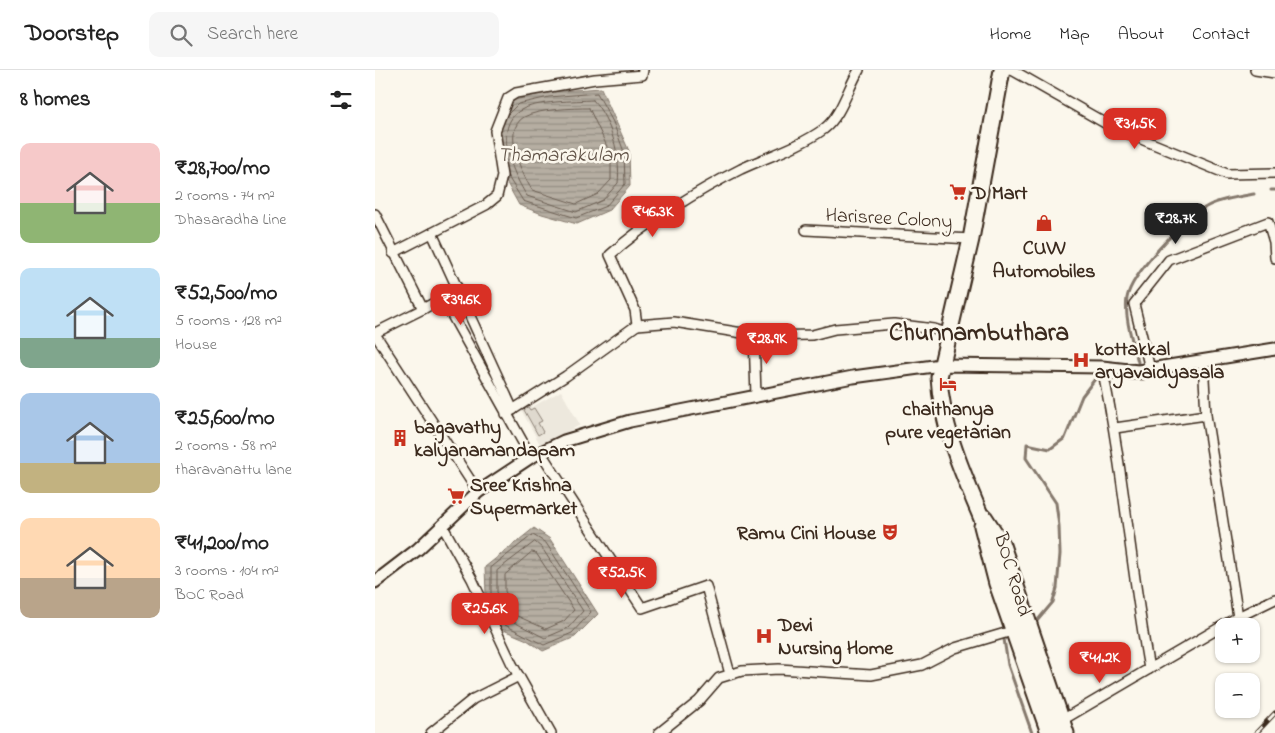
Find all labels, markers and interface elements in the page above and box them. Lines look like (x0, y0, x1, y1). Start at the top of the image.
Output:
search box (149, 12, 499, 57)
text: Doorstep (25, 17, 119, 52)
icon: search (167, 21, 195, 49)
text: Search here (207, 21, 298, 48)
text: Home (990, 22, 1031, 48)
text: Map (1059, 22, 1090, 48)
text: About (1118, 22, 1164, 48)
text: Contact (1192, 22, 1250, 48)
text: 8 homes (20, 85, 90, 115)
icon: filters (327, 86, 355, 114)
pin: ₹31.5K (1094, 108, 1176, 150)
text: ₹31.5K (1114, 112, 1156, 136)
water label: Thamarakulam (497, 141, 629, 171)
text: ₹28,700/mo (175, 154, 270, 184)
icon: home (60, 163, 120, 223)
place label: D Mart (971, 180, 1028, 209)
supermarket icon: D Mart (948, 182, 968, 202)
text: 2 rooms · 74 m² (175, 184, 275, 208)
pin: ₹46.3K (612, 196, 694, 238)
text: ₹46.3K (633, 200, 673, 224)
street label: Harisree Colony (825, 202, 953, 237)
pin: ₹28.7K (1135, 202, 1217, 245)
text: ₹28.7K (1155, 207, 1197, 231)
text: Dhasaradha Line (175, 208, 286, 232)
shop icon: CUVV Automobiles (1034, 213, 1054, 233)
place label: CUVV Automobiles (993, 235, 1095, 287)
text: ₹52,500/mo (175, 279, 278, 309)
pin: ₹39.6K (420, 284, 502, 326)
icon: home (60, 288, 120, 348)
text: ₹39.6K (441, 288, 481, 312)
text: 5 rooms · 128 m² (175, 309, 282, 333)
district label: Chunnambuthara (889, 316, 1069, 352)
pin: ₹28.9K (726, 322, 808, 365)
text: ₹28.9K (747, 327, 787, 351)
text: House (175, 333, 217, 357)
place label: kottakkal aryavaidyasala (1095, 336, 1225, 389)
hospital icon: kottakkal aryavaidyasala (1071, 350, 1091, 370)
hotel icon: chaithanya pure vegetarian (938, 374, 958, 394)
place label: chaithanya pure vegetarian (885, 396, 1011, 449)
text: ₹25,600/mo (175, 404, 275, 434)
icon: home (60, 413, 120, 473)
place label: bagavathy kalyanamandapam (414, 414, 575, 467)
building icon: bagavathy kalyanamandapam (390, 428, 410, 448)
text: 2 rooms · 58 m² (175, 434, 277, 458)
text: tharavanattu lane (175, 458, 292, 482)
place label: Sree Krishna Supermarket (470, 472, 577, 524)
supermarket icon: Sree Krishna Supermarket (446, 486, 466, 506)
place label: Ramu Cini House (737, 520, 877, 549)
theatre icon: Ramu Cini House (880, 522, 900, 542)
street label: BOC Road (985, 528, 1038, 620)
text: ₹41,200/mo (175, 529, 269, 559)
icon: home (60, 538, 120, 598)
pin: ₹52.5K (581, 556, 663, 599)
text: 3 rooms · 104 m² (175, 559, 279, 583)
text: ₹52.5K (599, 561, 645, 585)
text: BOC Road (175, 583, 244, 607)
pin: ₹25.6K (444, 592, 526, 635)
text: ₹25.6K (463, 597, 507, 621)
place label: Devi Nursing Home (777, 612, 894, 665)
map controls (1215, 618, 1260, 718)
button: + (1215, 618, 1260, 663)
hospital icon: Devi Nursing Home (754, 626, 774, 646)
pin: ₹41.2K (1059, 642, 1141, 684)
text: ₹41.2K (1080, 646, 1120, 670)
button: − (1215, 673, 1260, 718)

